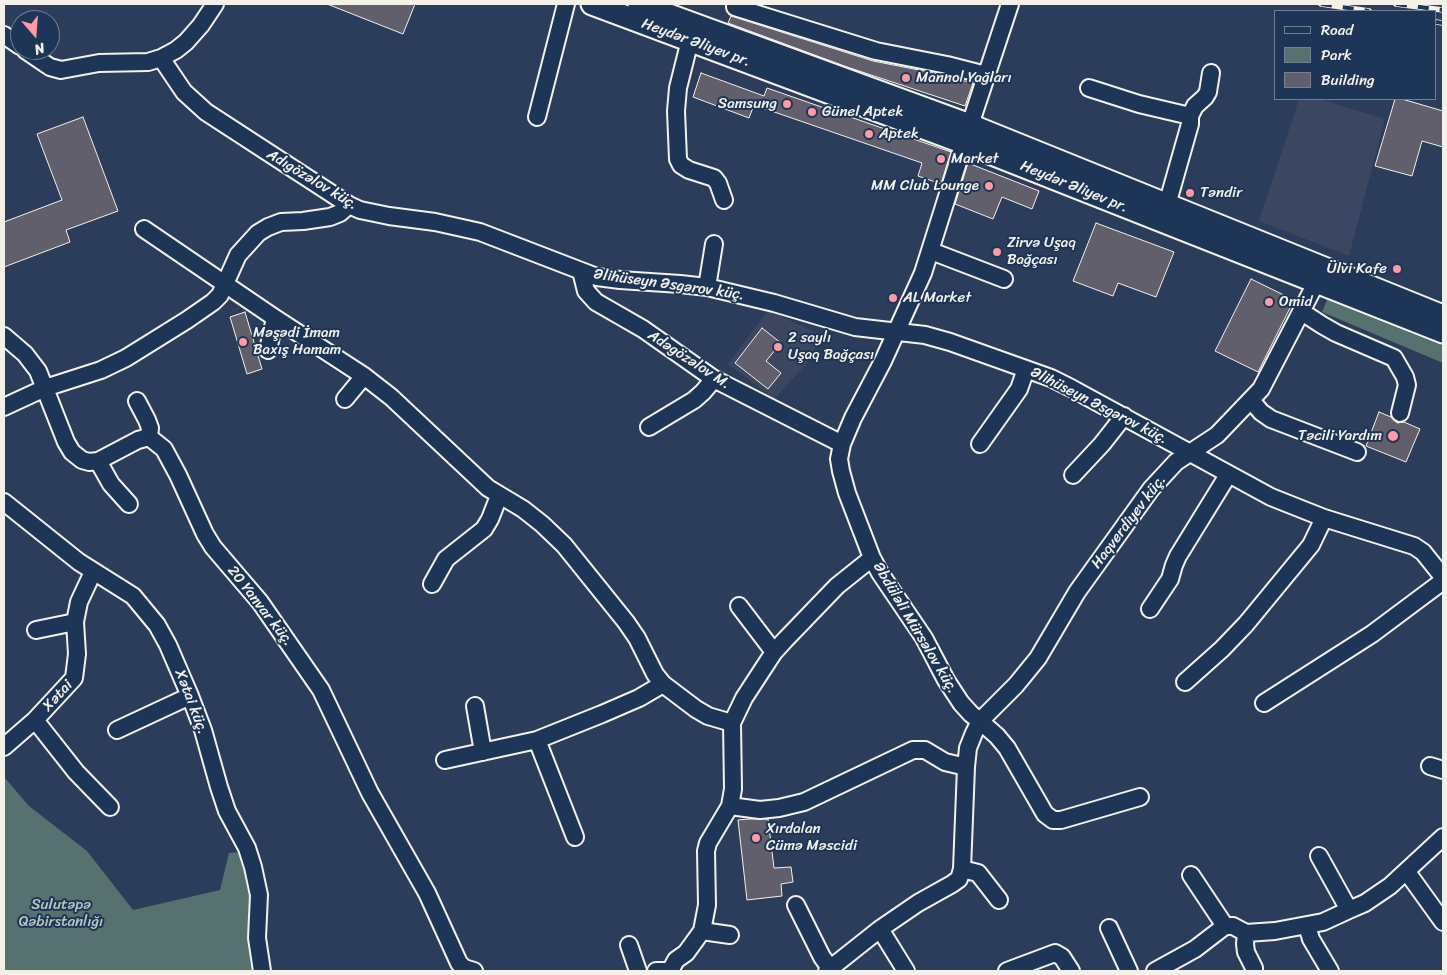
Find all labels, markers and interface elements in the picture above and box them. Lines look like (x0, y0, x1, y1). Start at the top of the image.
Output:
north arrow (10, 10, 60, 60)
legend (1274, 10, 1437, 100)
street label: Heydər Əliyev pr. (639, 15, 753, 71)
text: Road (1321, 17, 1353, 43)
text: N (31, 35, 48, 62)
text: Park (1321, 42, 1352, 68)
text: Building (1321, 67, 1375, 93)
place label: Mannol Yağları (916, 69, 1012, 87)
marker: Mannol Yağları (900, 72, 912, 84)
place label: Samsung (718, 95, 777, 113)
marker: Samsung (781, 98, 793, 110)
place label: Günel Aptek (822, 103, 903, 121)
marker: Günel Aptek (806, 106, 818, 118)
place label: Aptek (879, 125, 919, 143)
marker: Aptek (863, 128, 875, 140)
street label: Adıgözəlov küç. (263, 146, 361, 214)
place label: Market (951, 150, 999, 168)
marker: Market (935, 153, 947, 165)
street label: Heydər Əliyev pr. (1017, 157, 1131, 217)
place label: MM Club Lounge (871, 177, 979, 195)
marker: MM Club Lounge (983, 180, 995, 192)
place label: Təndir (1200, 184, 1242, 202)
marker: Təndir (1184, 187, 1196, 199)
place label: Zirvə Uşaq Bağçası (1007, 234, 1076, 269)
marker: Zirvə Uşaq Bağçası (991, 246, 1003, 258)
place label: Ülvi Kafe (1327, 260, 1387, 278)
marker: Ülvi Kafe (1391, 263, 1403, 275)
street label: Əlihüseyn Əsgərov küç. (593, 266, 745, 304)
place label: AL Market (903, 289, 971, 307)
marker: AL Market (887, 292, 899, 304)
place label: Omid (1279, 293, 1312, 311)
marker: Omid (1263, 296, 1275, 308)
place label: Məşədi İmam Baxış Hamam (253, 324, 341, 359)
street label: Adəgözəlov M. (644, 327, 734, 393)
place label: 2 saylı Uşaq Bağçası (788, 329, 874, 364)
marker: Məşədi İmam Baxış Hamam (237, 336, 249, 348)
marker: 2 saylı Uşaq Bağçası (772, 341, 784, 353)
street label: Əlihüseyn Əsgərov küç. (1027, 364, 1171, 448)
place label: Təcili Yardım (1298, 427, 1382, 445)
marker: Təcili Yardım (1386, 429, 1400, 443)
street label: Haqverdiyev küç. (1088, 472, 1170, 572)
street label: Əbdüləli Mürsəlov küç. (869, 559, 961, 697)
street label: 20 Yanvar küç. (223, 562, 297, 650)
street label: Xətai küç. (170, 667, 212, 737)
street label: Xətai (39, 677, 77, 715)
place label: Xırdalan Cümə Məscidi (766, 820, 857, 855)
marker: Xırdalan Cümə Məscidi (750, 832, 762, 844)
park label: Sulutəpə Qəbirstanlığı (19, 896, 103, 931)

